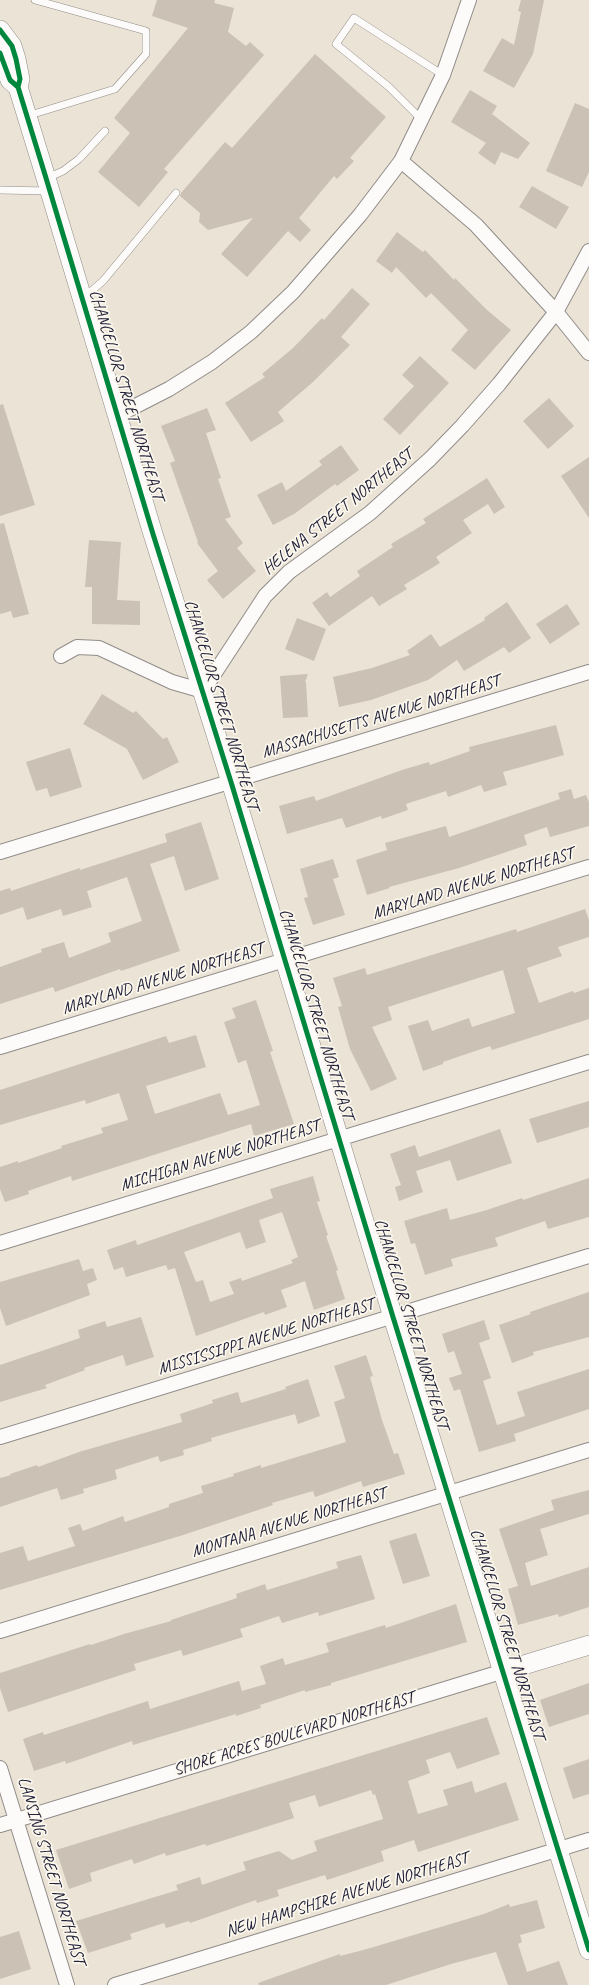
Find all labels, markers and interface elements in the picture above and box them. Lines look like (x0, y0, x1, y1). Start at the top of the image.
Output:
street label: CHANCELLOR STREET NORTHEAST (84, 287, 168, 503)
street label: HELENA STREET NORTHEAST (259, 445, 417, 579)
street label: CHANCELLOR STREET NORTHEAST (179, 597, 263, 813)
street label: MASSACHUSETTS AVENUE NORTHEAST (260, 671, 502, 763)
street label: MARYLAND AVENUE NORTHEAST (370, 844, 576, 924)
street label: CHANCELLOR STREET NORTHEAST (274, 906, 358, 1122)
street label: MARYLAND AVENUE NORTHEAST (60, 939, 266, 1019)
street label: MICHIGAN AVENUE NORTHEAST (118, 1116, 322, 1196)
street label: CHANCELLOR STREET NORTHEAST (369, 1216, 453, 1432)
street label: MISSISSIPPI AVENUE NORTHEAST (155, 1294, 377, 1380)
street label: MONTANA AVENUE NORTHEAST (189, 1484, 389, 1562)
street label: CHANCELLOR STREET NORTHEAST (465, 1526, 549, 1742)
street label: SHORE ACRES BOULEVARD NORTHEAST (171, 1688, 417, 1780)
street label: LANSING STREET NORTHEAST (13, 1775, 89, 1967)
street label: NEW HAMPSHIRE AVENUE NORTHEAST (223, 1848, 471, 1942)

